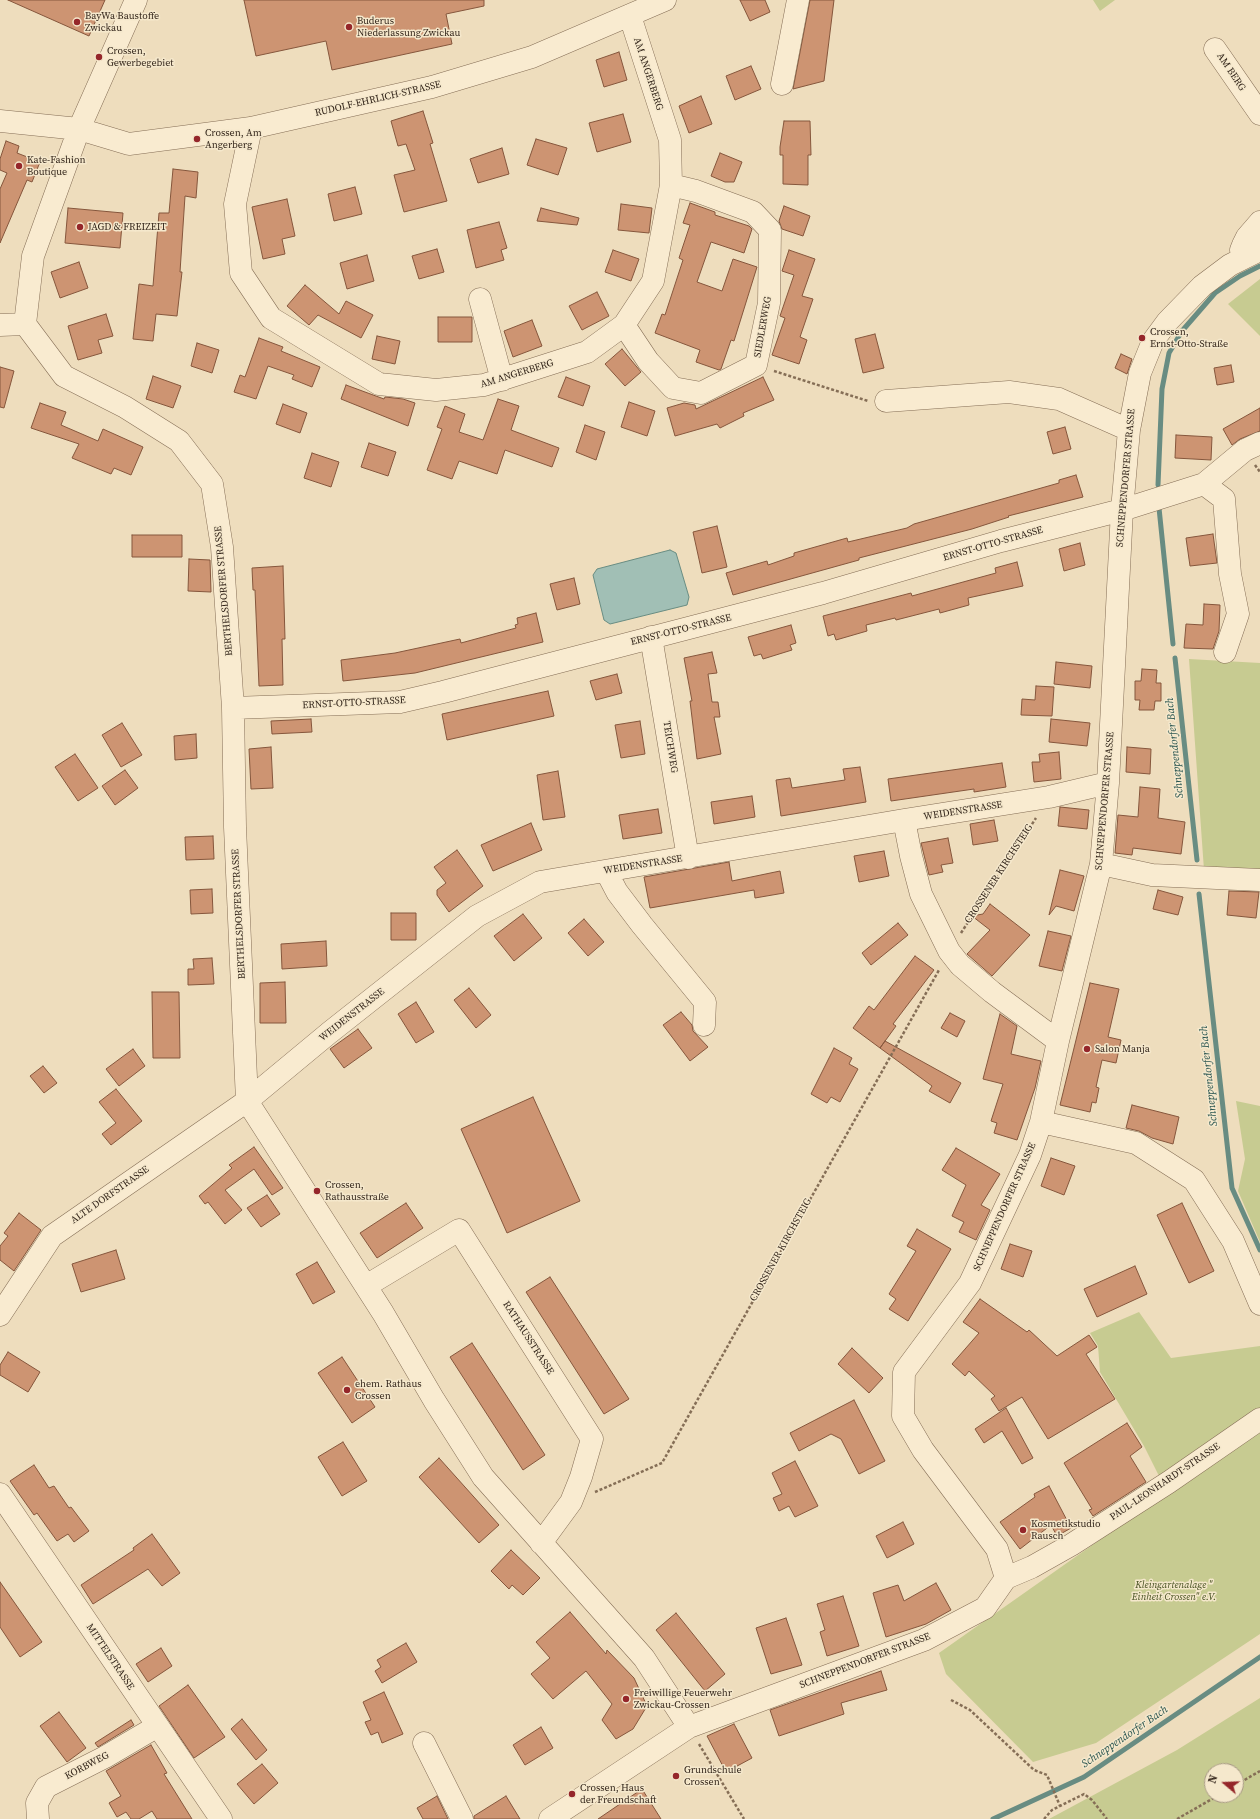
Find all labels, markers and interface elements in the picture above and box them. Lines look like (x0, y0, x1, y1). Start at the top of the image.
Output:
place label: BayWa Baustoffe Zwickau (85, 10, 159, 34)
place label: Buderus Niederlassung Zwickau (357, 15, 460, 38)
marker: BayWa Baustoffe Zwickau (72, 17, 82, 27)
marker: Buderus Niederlassung Zwickau (344, 22, 354, 32)
street label: AM ANGERBERG (631, 36, 665, 112)
place label: Crossen, Gewerbegebiet (107, 45, 174, 68)
street label: AM BERG (1214, 51, 1248, 93)
marker: Crossen, Gewerbegebiet (94, 52, 104, 62)
street label: RUDOLF-EHRLICH-STRASSE (314, 79, 442, 119)
place label: Crossen, Am Angerberg (205, 127, 262, 150)
marker: Crossen, Am Angerberg (192, 134, 202, 144)
place label: Kate-Fashion Boutique (27, 154, 85, 178)
marker: Kate-Fashion Boutique (14, 161, 24, 171)
place label: JAGD & FREIZEIT (88, 221, 166, 233)
marker: JAGD & FREIZEIT (75, 222, 85, 232)
street label: SIEDLERWEG (752, 296, 774, 358)
place label: Crossen, Ernst-Otto-Straße (1150, 326, 1228, 350)
marker: Crossen, Ernst-Otto-Straße (1137, 333, 1147, 343)
street label: AM ANGERBERG (479, 357, 555, 391)
street label: SCHNEPPENDORFER STRASSE (1114, 408, 1138, 548)
street label: ERNST-OTTO-STRASSE (942, 524, 1044, 564)
street label: BERTHELSDORFER STRASSE (212, 525, 236, 657)
street label: ERNST-OTTO-STRASSE (629, 612, 733, 648)
street label: ERNST-OTTO-STRASSE (302, 694, 406, 712)
water label: Schneppendorfer Bach (1163, 697, 1187, 799)
street label: TEICHWEG (660, 720, 680, 774)
street label: SCHNEPPENDORFER STRASSE (1093, 731, 1117, 871)
street label: WEIDENSTRASSE (923, 799, 1003, 823)
street label: CROSSENER KIRCHSTEIG (962, 822, 1036, 926)
street label: BERTHELSDORFER STRASSE (230, 849, 248, 979)
street label: WEIDENSTRASSE (603, 853, 683, 877)
street label: WEIDENSTRASSE (317, 986, 387, 1044)
water label: Schneppendorfer Bach (1197, 1025, 1221, 1127)
place label: Salon Manja (1095, 1043, 1150, 1055)
marker: Salon Manja (1082, 1044, 1092, 1054)
street label: SCHNEPPENDORFER STRASSE (971, 1141, 1039, 1273)
street label: ALTE DORFSTRASSE (69, 1163, 151, 1227)
place label: Crossen, Rathausstraße (325, 1179, 389, 1202)
marker: Crossen, Rathausstraße (312, 1186, 322, 1196)
street label: CROSSENER KIRCHSTEIG (748, 1196, 814, 1304)
street label: RATHAUSSTRASSE (500, 1299, 556, 1377)
place label: ehem. Rathaus Crossen (355, 1378, 422, 1402)
marker: ehem. Rathaus Crossen (342, 1385, 352, 1395)
street label: PAUL-LEONHARDT-STRASSE (1108, 1441, 1222, 1523)
place label: Kosmetikstudio Rausch (1031, 1518, 1100, 1542)
marker: Kosmetikstudio Rausch (1018, 1525, 1028, 1535)
park label: Kleingartenalage " Einheit Crossen" e.V. (1132, 1579, 1216, 1602)
street label: MITTELSTRASSE (83, 1622, 137, 1692)
street label: SCHNEPPENDORFER STRASSE (798, 1631, 932, 1691)
place label: Freiwillige Feuerwehr Zwickau-Crossen (634, 1687, 732, 1710)
marker: Freiwillige Feuerwehr Zwickau-Crossen (621, 1694, 631, 1704)
water label: Schneppendorfer Bach (1079, 1703, 1171, 1771)
street label: KORBWEG (63, 1749, 111, 1783)
north arrow (1204, 1763, 1244, 1803)
place label: Grundschule Crossen (684, 1764, 742, 1788)
marker: Grundschule Crossen (671, 1771, 681, 1781)
text: N (1205, 1773, 1222, 1785)
place label: Crossen, Haus der Freundschaft (580, 1782, 656, 1806)
marker: Crossen, Haus der Freundschaft (567, 1789, 577, 1799)

